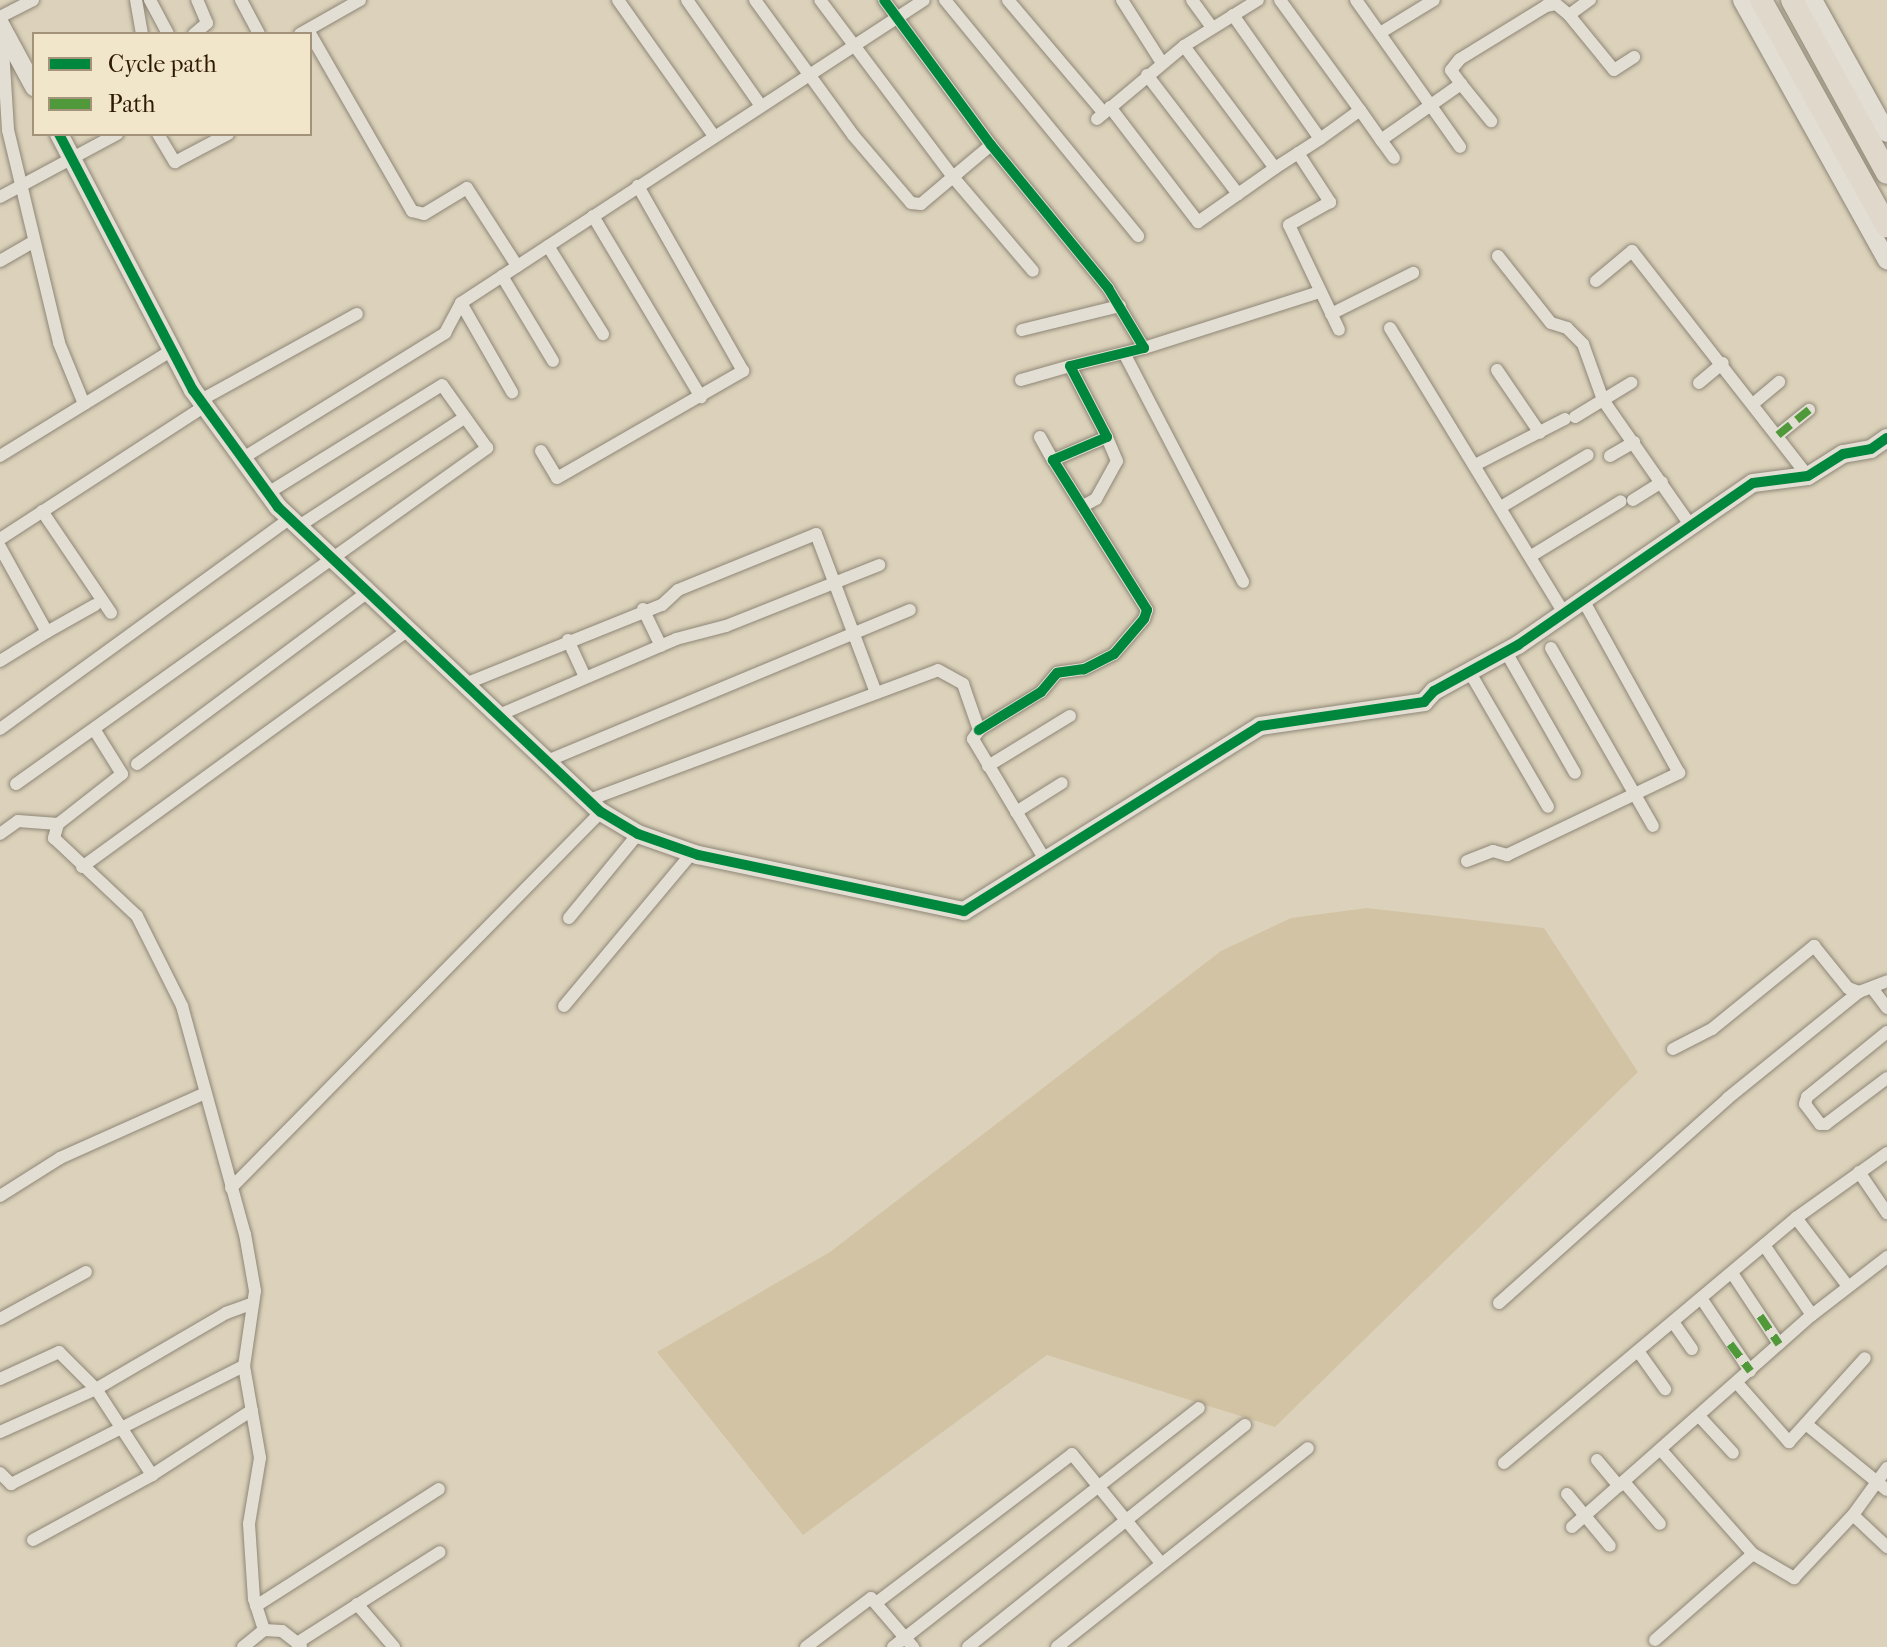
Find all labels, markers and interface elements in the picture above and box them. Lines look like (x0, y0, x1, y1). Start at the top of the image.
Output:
legend (32, 32, 312, 136)
text: Cycle path (108, 50, 217, 78)
text: Path (108, 90, 155, 118)

